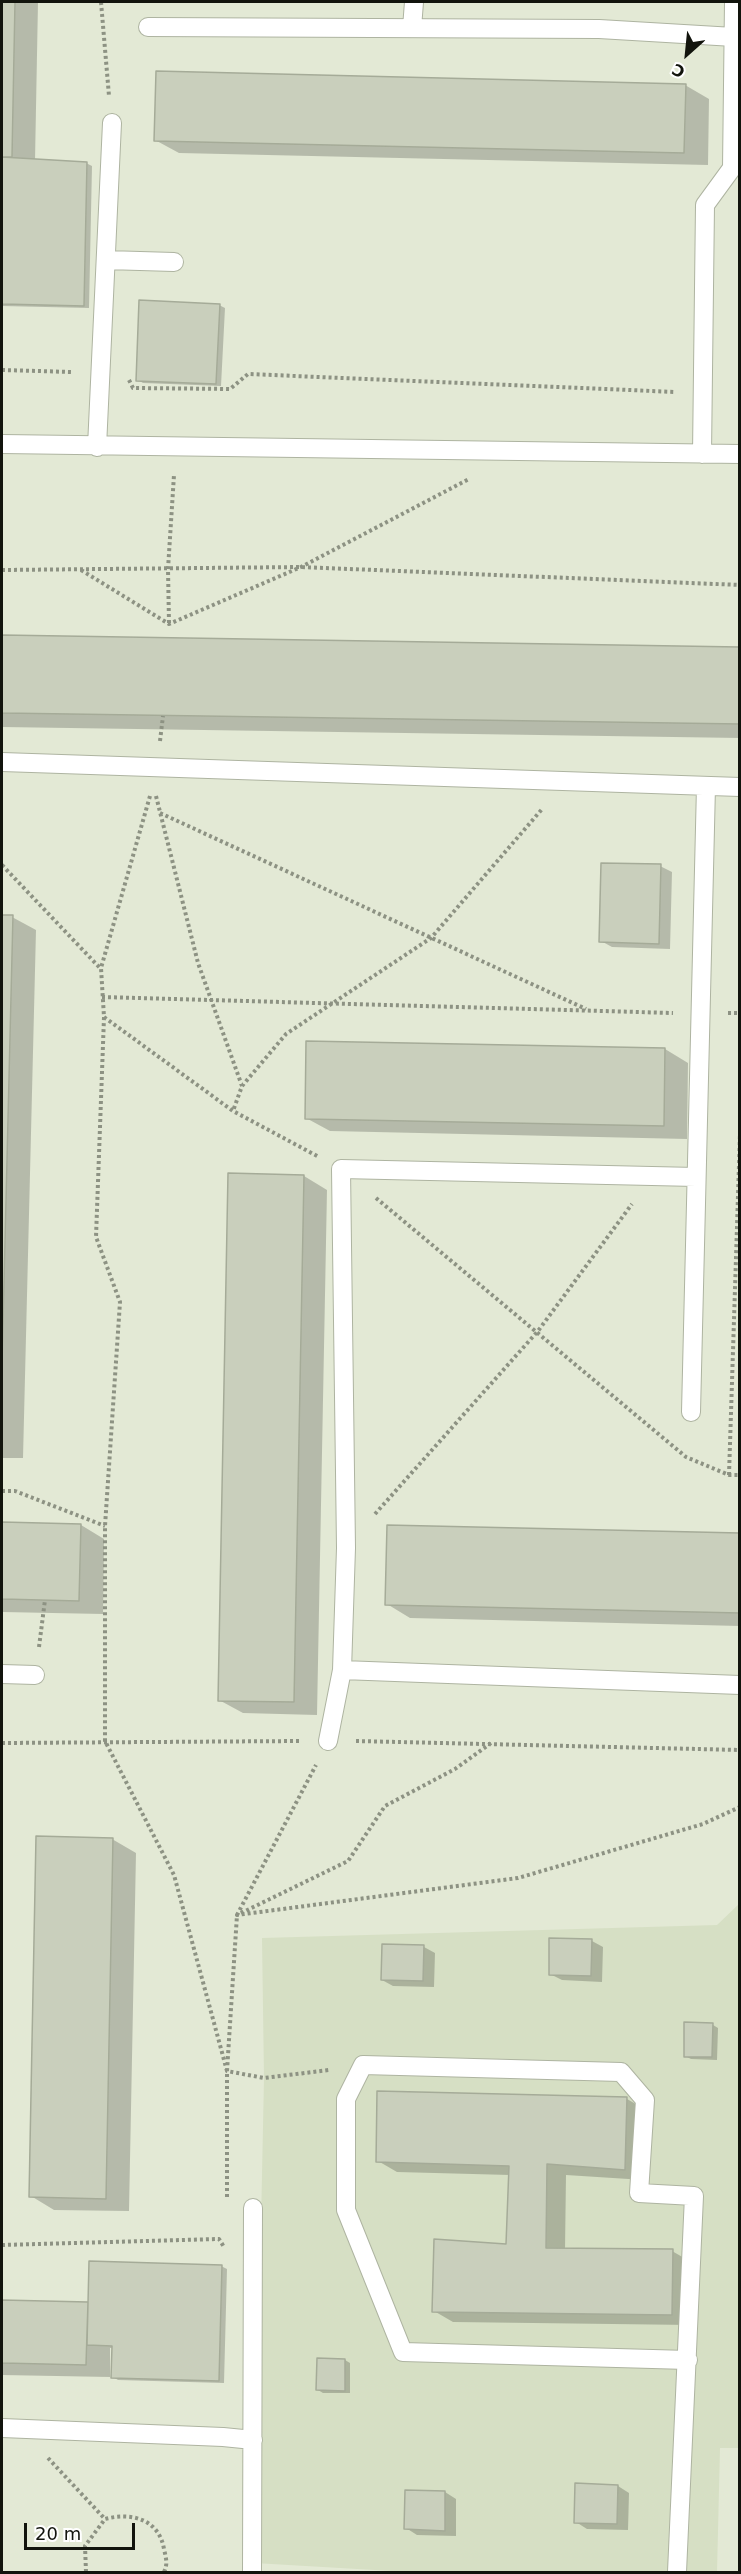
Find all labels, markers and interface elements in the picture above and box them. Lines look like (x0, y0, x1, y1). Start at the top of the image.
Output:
north arrow (657, 24, 717, 84)
text: С (669, 59, 688, 82)
scale bar (27, 2511, 138, 2549)
text: 20 m (35, 2523, 81, 2544)

